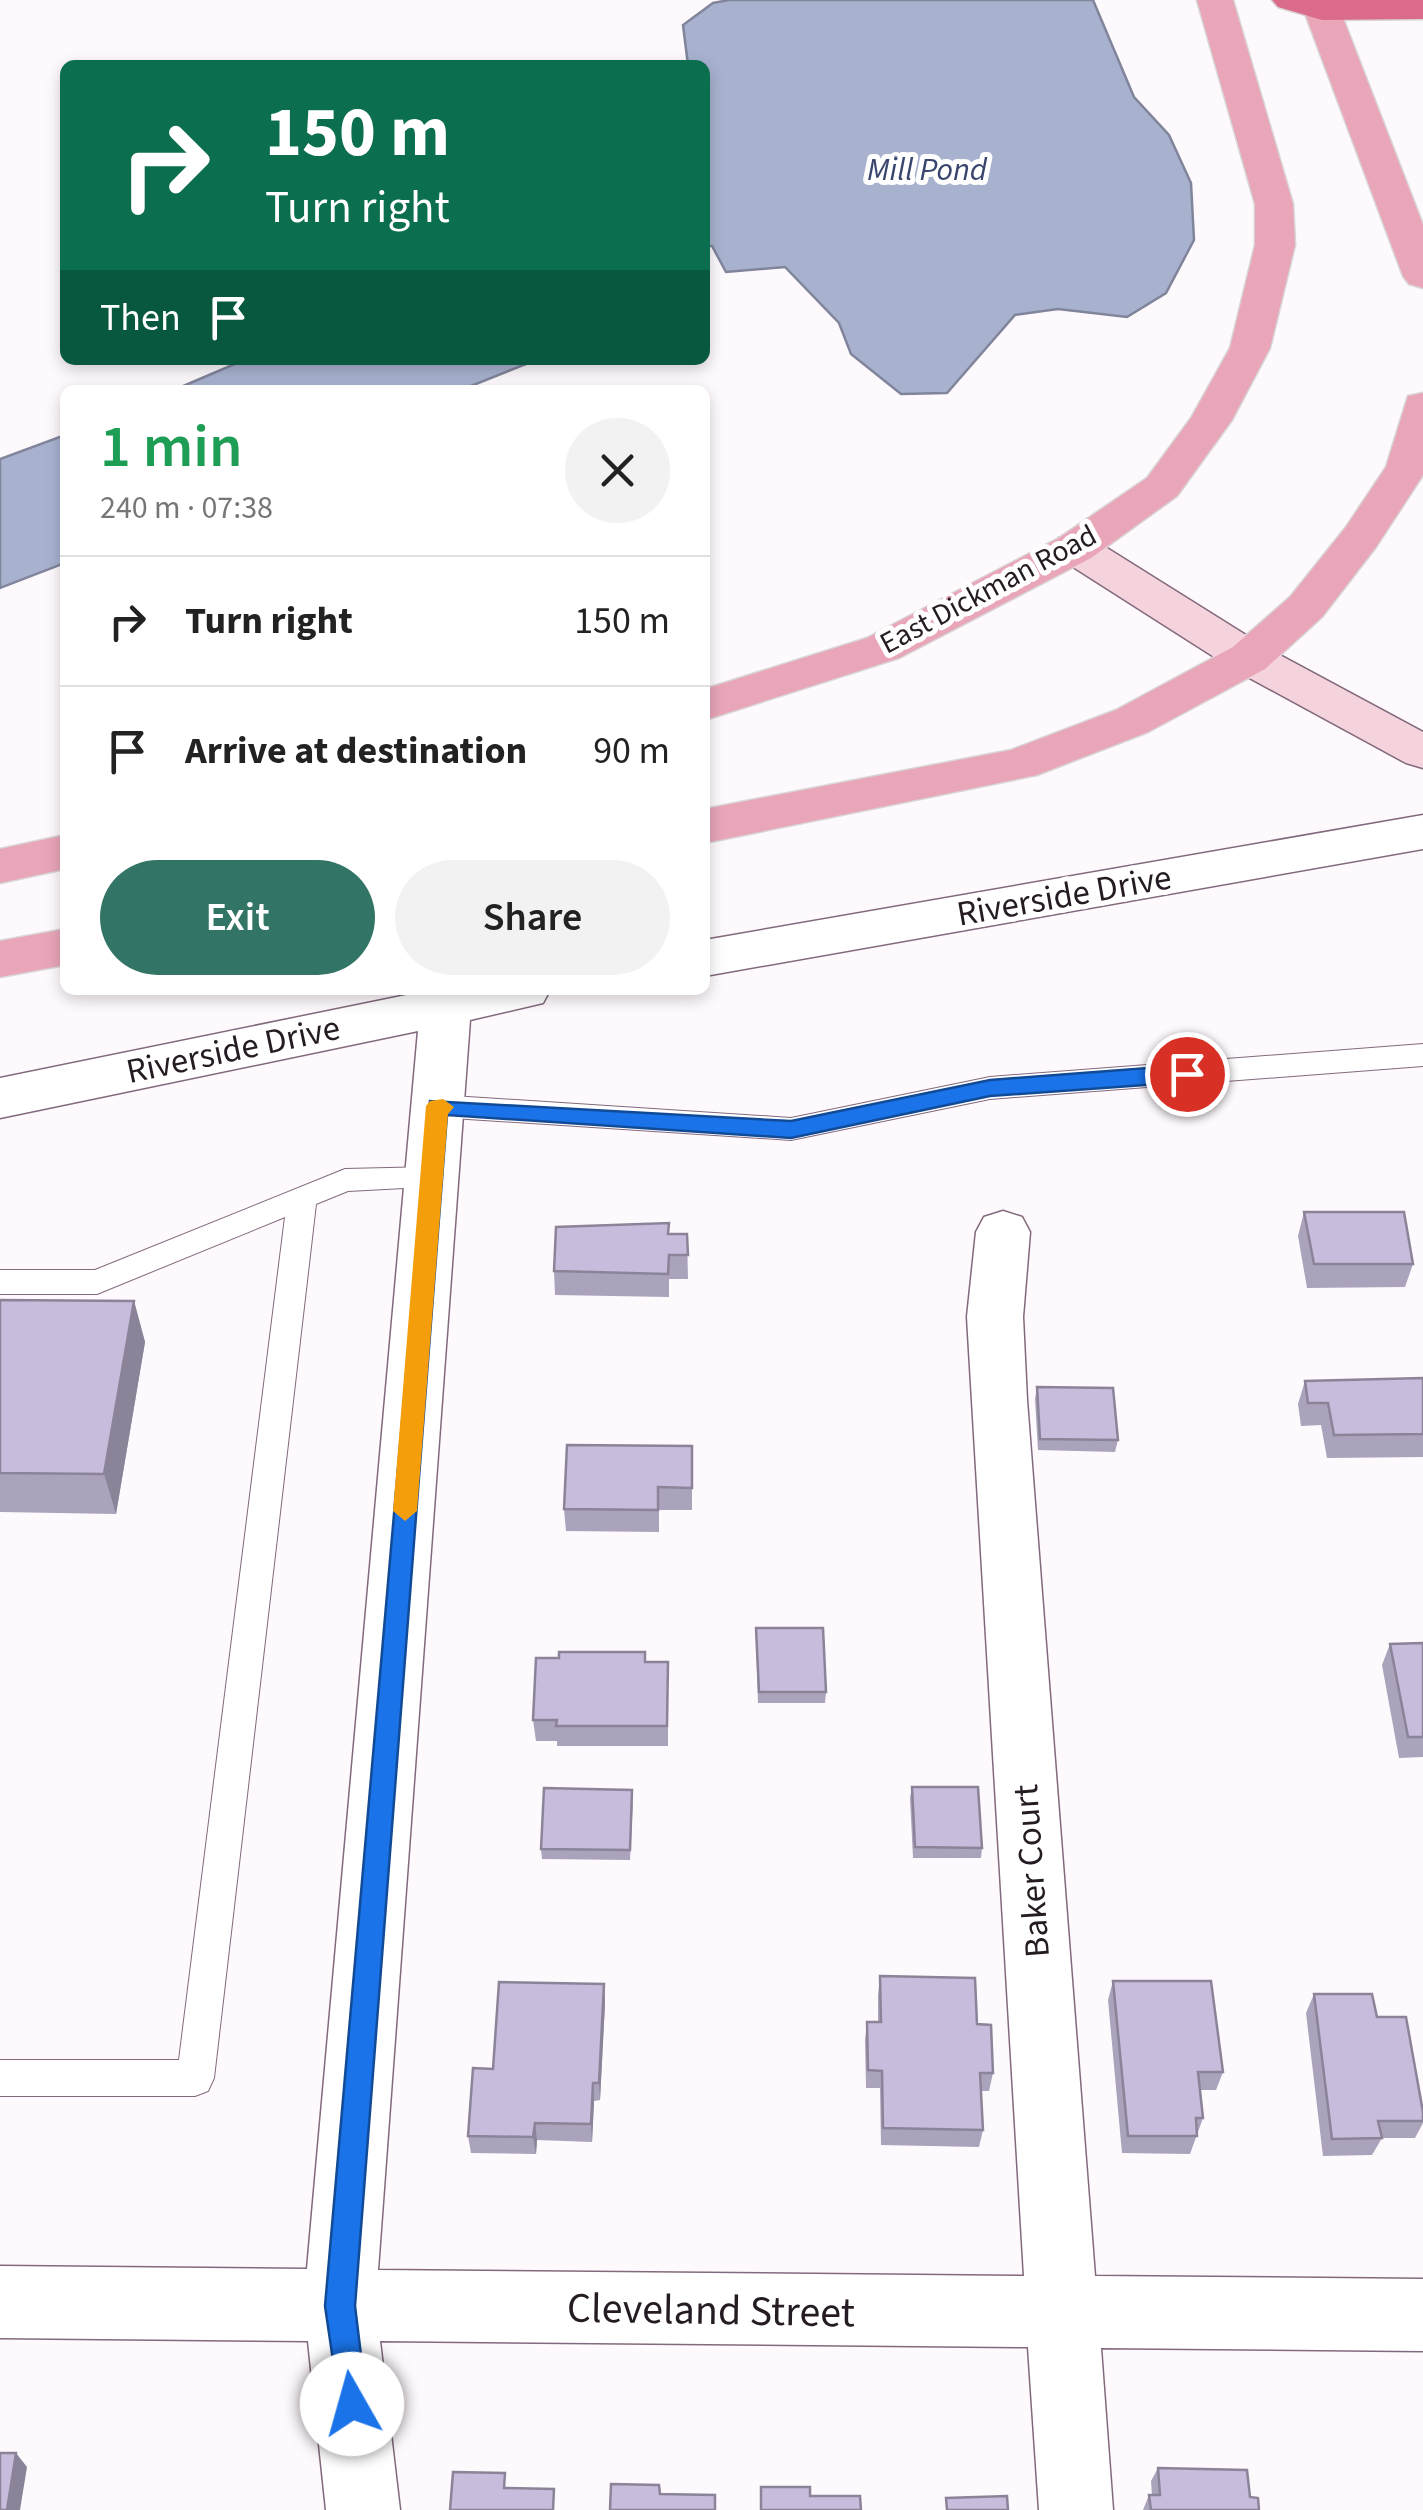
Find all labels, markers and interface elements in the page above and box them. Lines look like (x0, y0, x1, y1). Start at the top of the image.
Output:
text: 150 m (265, 83, 450, 183)
icon: right (100, 100, 230, 230)
water label: Mill Pond (867, 147, 988, 193)
text: Turn right (265, 176, 450, 240)
icon: arrive (201, 290, 256, 345)
text: Then (100, 291, 181, 345)
text: 1 min (100, 405, 243, 490)
button: close (565, 418, 670, 523)
text: 240 m · 07:38 (100, 485, 273, 531)
street label: East Dickman Road (872, 514, 1104, 665)
icon: right (100, 594, 155, 649)
text: Turn right (185, 594, 353, 648)
text: 150 m (574, 594, 670, 648)
icon: arrive (100, 724, 155, 779)
text: Arrive at destination (185, 724, 527, 778)
text: 90 m (593, 724, 670, 778)
street label: Riverside Drive (953, 853, 1175, 939)
button: Exit (100, 860, 375, 975)
button: Share (395, 860, 670, 975)
street label: Riverside Drive (122, 1003, 345, 1097)
pin (1145, 1032, 1230, 1117)
icon: arrive (1160, 1047, 1215, 1102)
street label: Baker Court (1001, 1783, 1063, 1959)
street label: Cleveland Street (567, 2278, 855, 2344)
position arrow (300, 2352, 404, 2456)

